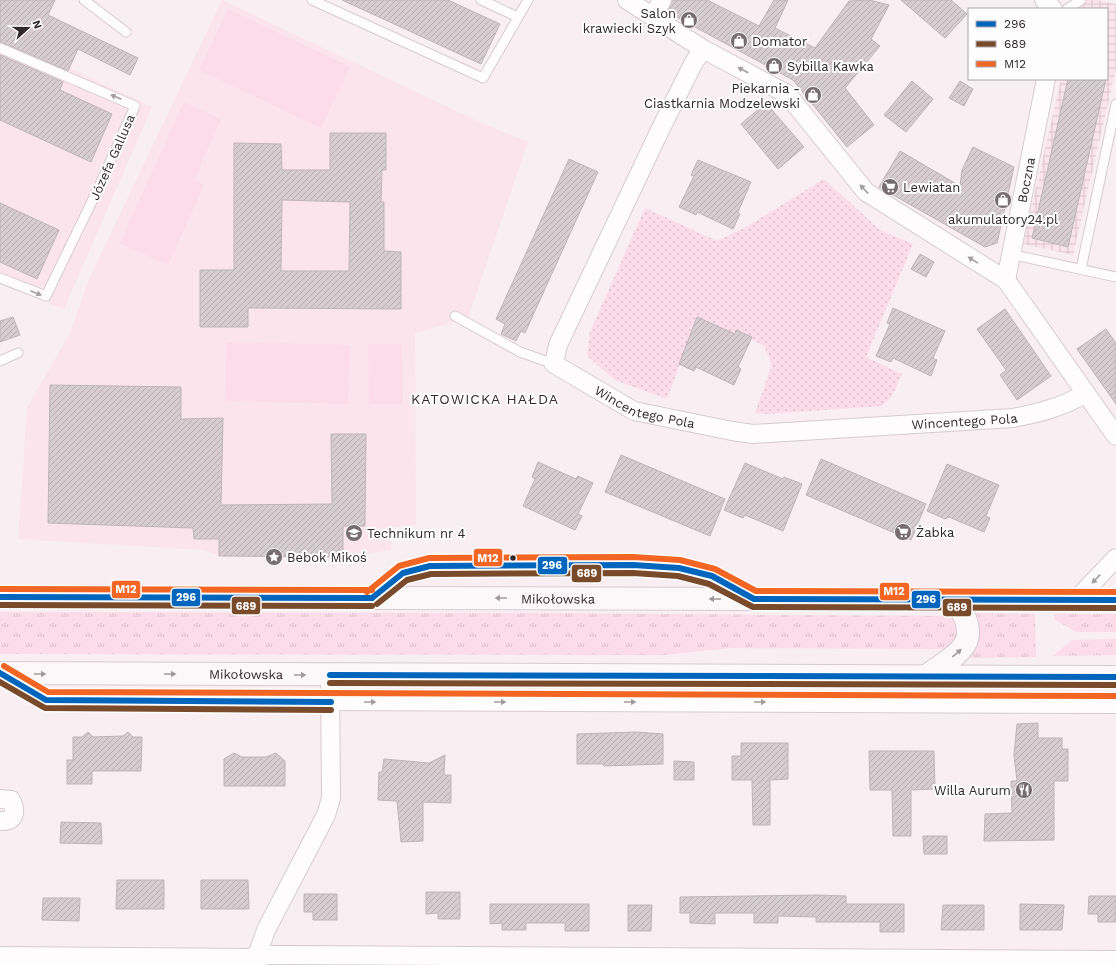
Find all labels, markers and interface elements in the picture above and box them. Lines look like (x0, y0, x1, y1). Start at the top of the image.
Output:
place label: Salon krawiecki Szyk (583, 6, 677, 36)
north arrow (8, 8, 48, 48)
legend (968, 8, 1108, 80)
shop icon: Salon krawiecki Szyk (679, 10, 699, 30)
text: 296 (1004, 17, 1026, 31)
text: N (29, 18, 44, 31)
shop icon: Domator (729, 31, 749, 51)
place label: Domator (752, 34, 807, 49)
text: 689 (1004, 37, 1026, 51)
shop icon: Sybilla Kawka (764, 56, 784, 76)
text: M12 (1004, 57, 1026, 71)
place label: Sybilla Kawka (787, 59, 874, 74)
one-way arrow (738, 67, 749, 74)
place label: Piekarnia - Ciastkarnia Modzelewski (644, 81, 800, 111)
shop icon: Piekarnia - Ciastkarnia Modzelewski (803, 85, 823, 105)
one-way arrow (109, 94, 121, 100)
street label: Józefa Gallusa (87, 111, 138, 202)
street label: Boczna (1015, 155, 1038, 204)
supermarket icon: Lewiatan (880, 177, 900, 197)
place label: Lewiatan (903, 180, 960, 195)
one-way arrow (859, 184, 869, 194)
shop icon: akumulatory24.pl (993, 190, 1013, 210)
place label: akumulatory24.pl (948, 212, 1058, 227)
one-way arrow (967, 256, 979, 263)
one-way arrow (31, 290, 43, 296)
street label: Wincentego Pola (592, 383, 697, 431)
district label: KATOWICKA HAŁDA (411, 391, 559, 407)
street label: Wincentego Pola (911, 410, 1019, 432)
supermarket icon: Żabka (893, 522, 913, 542)
school or university icon: Technikum nr 4 (344, 523, 364, 543)
place label: Żabka (916, 525, 955, 540)
place label: Technikum nr 4 (367, 526, 465, 541)
place icon: Bebok Mikoś (264, 547, 284, 567)
line badge: M12 (473, 548, 503, 567)
place label: Bebok Mikoś (287, 550, 367, 565)
text: M12 (477, 552, 499, 565)
unlabelled marker (508, 553, 518, 563)
line badge: 296 (537, 556, 568, 575)
text: 296 (542, 559, 562, 572)
line badge: 689 (571, 564, 602, 583)
text: 689 (577, 567, 597, 580)
one-way arrow (1091, 574, 1101, 584)
line badge: M12 (111, 580, 141, 599)
line badge: M12 (879, 582, 910, 601)
text: M12 (115, 583, 137, 596)
text: M12 (883, 585, 905, 598)
line badge: 296 (171, 588, 201, 607)
line badge: 296 (911, 590, 941, 609)
text: 296 (176, 591, 196, 604)
street label: Mikołowska (521, 591, 596, 607)
text: 296 (916, 593, 936, 606)
one-way arrow (495, 595, 507, 602)
line badge: 689 (231, 596, 261, 615)
one-way arrow (708, 596, 721, 602)
line badge: 689 (942, 598, 972, 617)
text: 689 (236, 600, 256, 613)
text: 689 (947, 601, 967, 614)
one-way arrow (953, 649, 962, 658)
street label: Mikołowska (209, 667, 284, 682)
one-way arrow (34, 671, 47, 677)
one-way arrow (164, 671, 177, 677)
one-way arrow (294, 672, 307, 678)
one-way arrow (364, 699, 377, 705)
one-way arrow (494, 699, 507, 705)
one-way arrow (624, 699, 637, 705)
one-way arrow (754, 699, 767, 705)
restaurant icon: Willa Aurum (1014, 780, 1034, 800)
place label: Willa Aurum (934, 783, 1011, 798)

